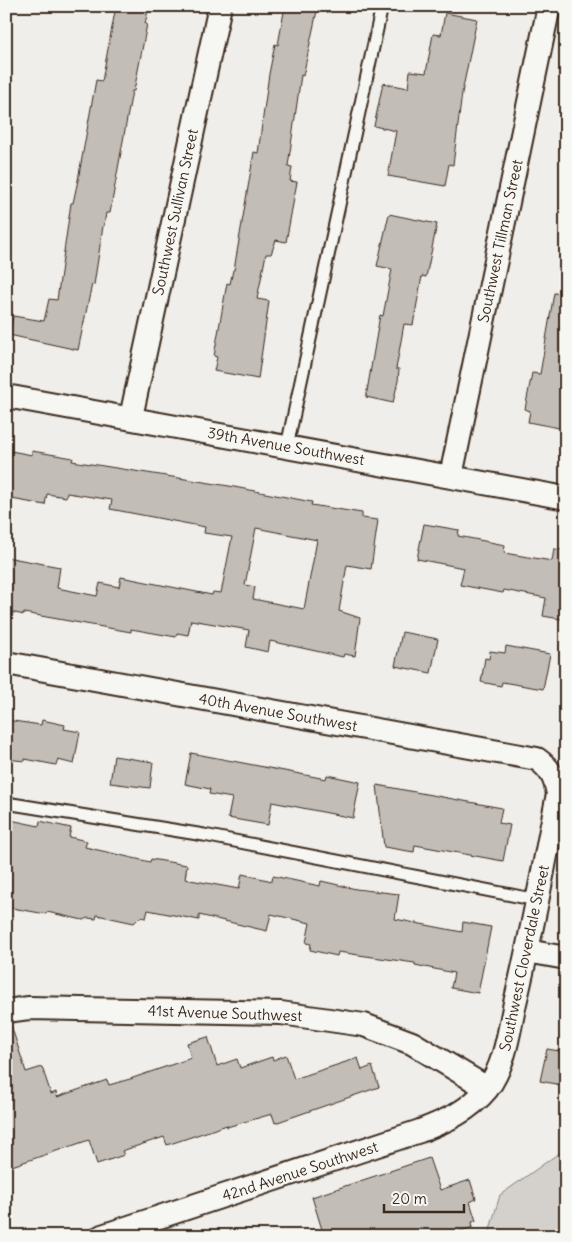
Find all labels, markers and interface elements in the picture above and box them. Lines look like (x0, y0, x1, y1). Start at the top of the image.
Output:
street label: Southwest Sullivan Street (148, 127, 202, 297)
street label: Southwest Tillman Street (473, 158, 527, 324)
street label: 39th Avenue Southwest (206, 423, 366, 469)
street label: 40th Avenue Southwest (197, 689, 359, 735)
street label: Southwest Cloverdale Street (495, 863, 553, 1053)
street label: 41st Avenue Southwest (147, 1001, 303, 1025)
street label: 42nd Avenue Southwest (220, 1137, 380, 1205)
scale bar (384, 1182, 464, 1214)
text: 20 m (392, 1189, 427, 1208)

